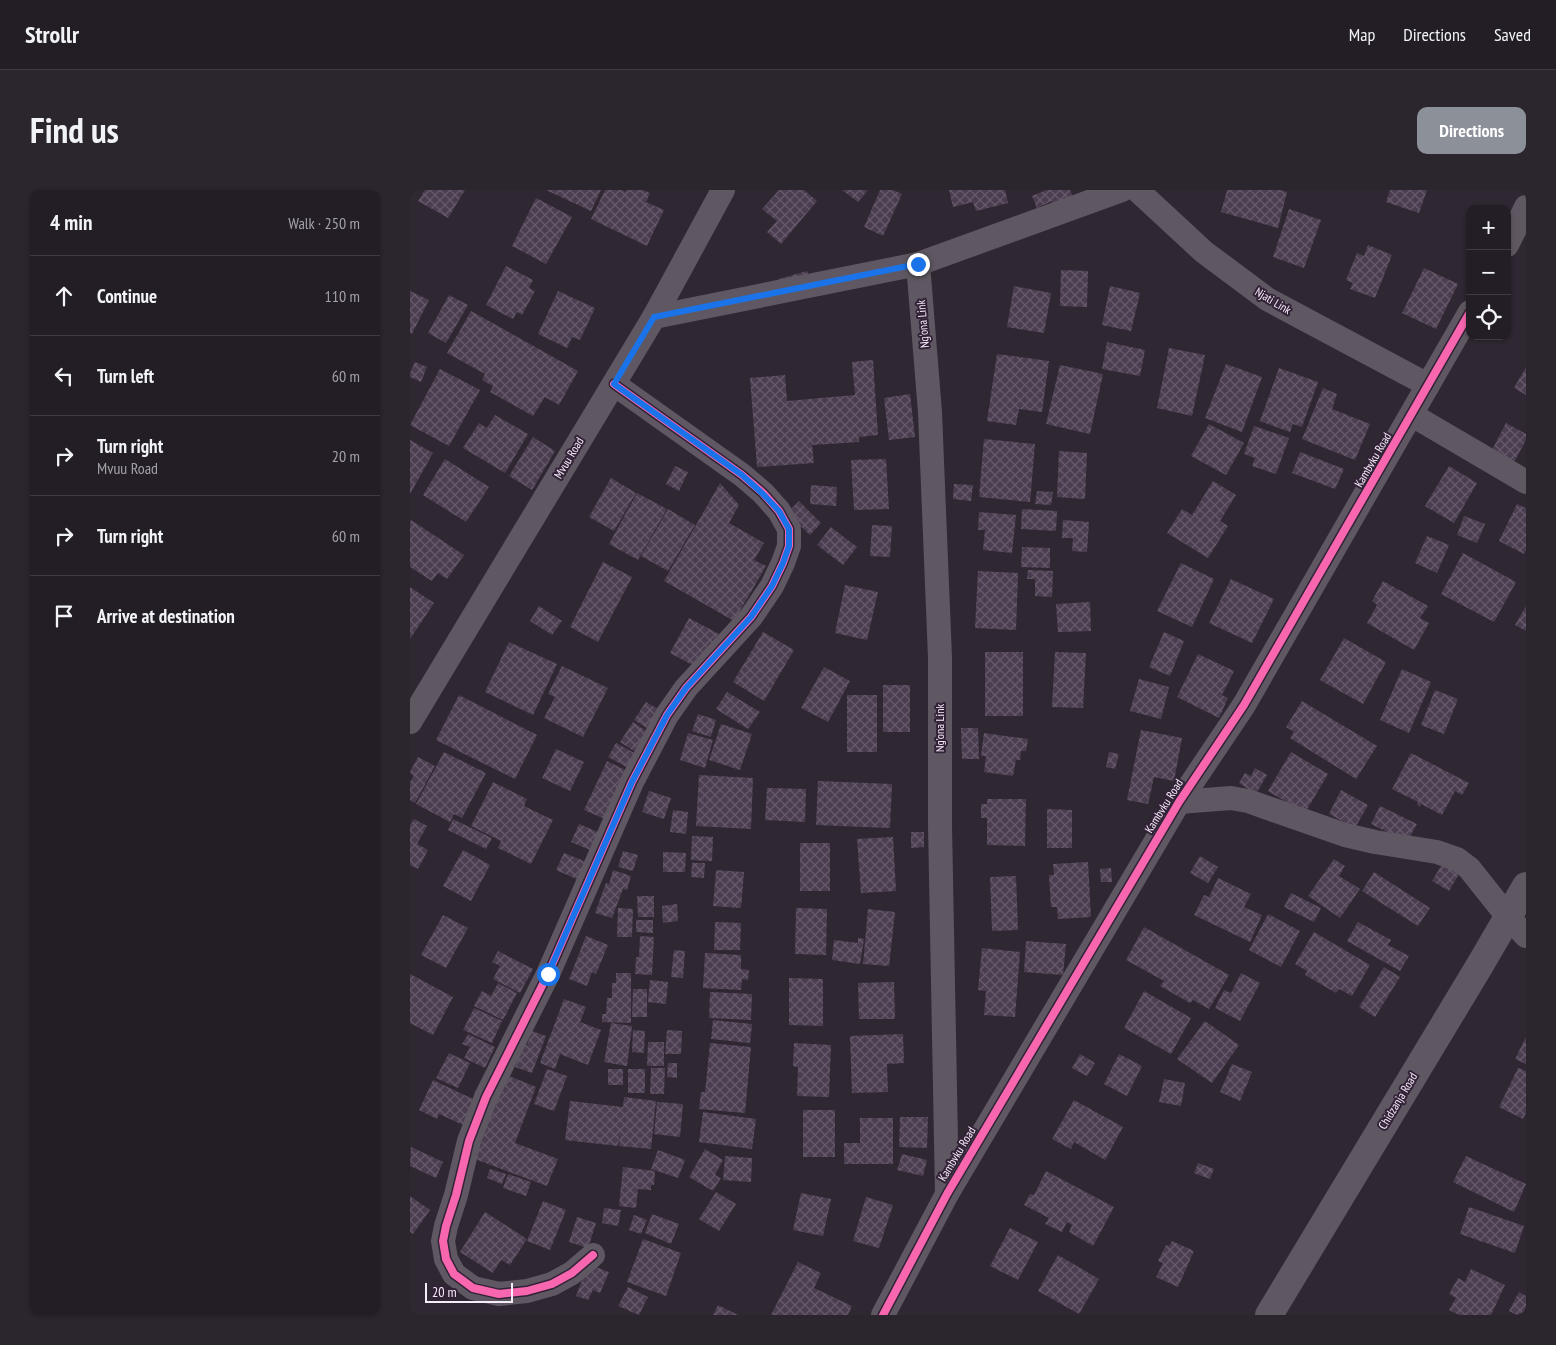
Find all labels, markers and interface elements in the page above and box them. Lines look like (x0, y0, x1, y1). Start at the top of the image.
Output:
text: Strollr (25, 19, 79, 50)
text: Map (1349, 23, 1375, 46)
text: Directions (1403, 23, 1466, 46)
text: Saved (1494, 23, 1531, 46)
text: Find us (30, 107, 119, 153)
button: Directions (1417, 107, 1526, 154)
map controls (1466, 205, 1511, 340)
button: + (1466, 205, 1511, 250)
text: 4 min (50, 209, 92, 236)
text: Walk · 250 m (288, 213, 360, 233)
button: − (1466, 250, 1511, 295)
route end (907, 253, 930, 276)
icon: ahead (50, 282, 78, 310)
text: Continue (97, 284, 157, 308)
street label: Njati Link (1252, 284, 1294, 317)
text: 110 m (325, 286, 360, 306)
button: locate (1466, 295, 1511, 340)
street label: Ng'ona Link (913, 299, 932, 349)
icon: left (50, 362, 78, 390)
text: Turn left (97, 364, 154, 388)
text: 60 m (332, 366, 360, 386)
street label: Kambvku Road (1351, 430, 1394, 490)
text: Turn right (97, 434, 163, 458)
street label: Mvuu Road (550, 434, 587, 481)
icon: right (50, 442, 78, 470)
text: 20 m (332, 446, 360, 466)
text: Mvuu Road (97, 458, 158, 478)
icon: right (50, 522, 78, 550)
text: Turn right (97, 524, 163, 548)
text: 60 m (332, 526, 360, 546)
icon: arrive (50, 602, 78, 630)
text: Arrive at destination (97, 604, 235, 628)
street label: Ng'ona Link (932, 704, 947, 752)
street label: Kambvku Road (1141, 776, 1186, 836)
route start (537, 963, 560, 986)
street label: Chidzanja Road (1375, 1070, 1420, 1132)
street label: Kambvku Road (934, 1124, 979, 1184)
scale bar (425, 1280, 512, 1303)
text: 20 m (432, 1283, 457, 1301)

